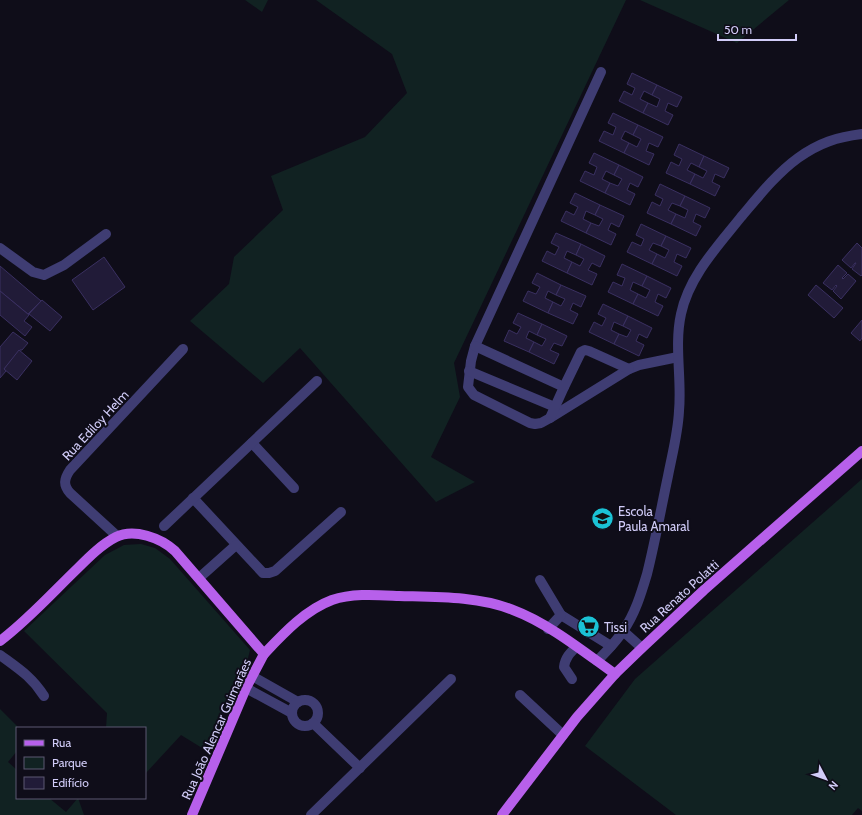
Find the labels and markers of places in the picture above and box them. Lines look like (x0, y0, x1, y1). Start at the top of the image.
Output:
place label: Escola Paula Amaral (618, 503, 690, 534)
school or university icon: Escola Paula Amaral (589, 505, 615, 531)
supermarket icon: Tissi (575, 614, 601, 640)
place label: Tissi (604, 619, 627, 635)

